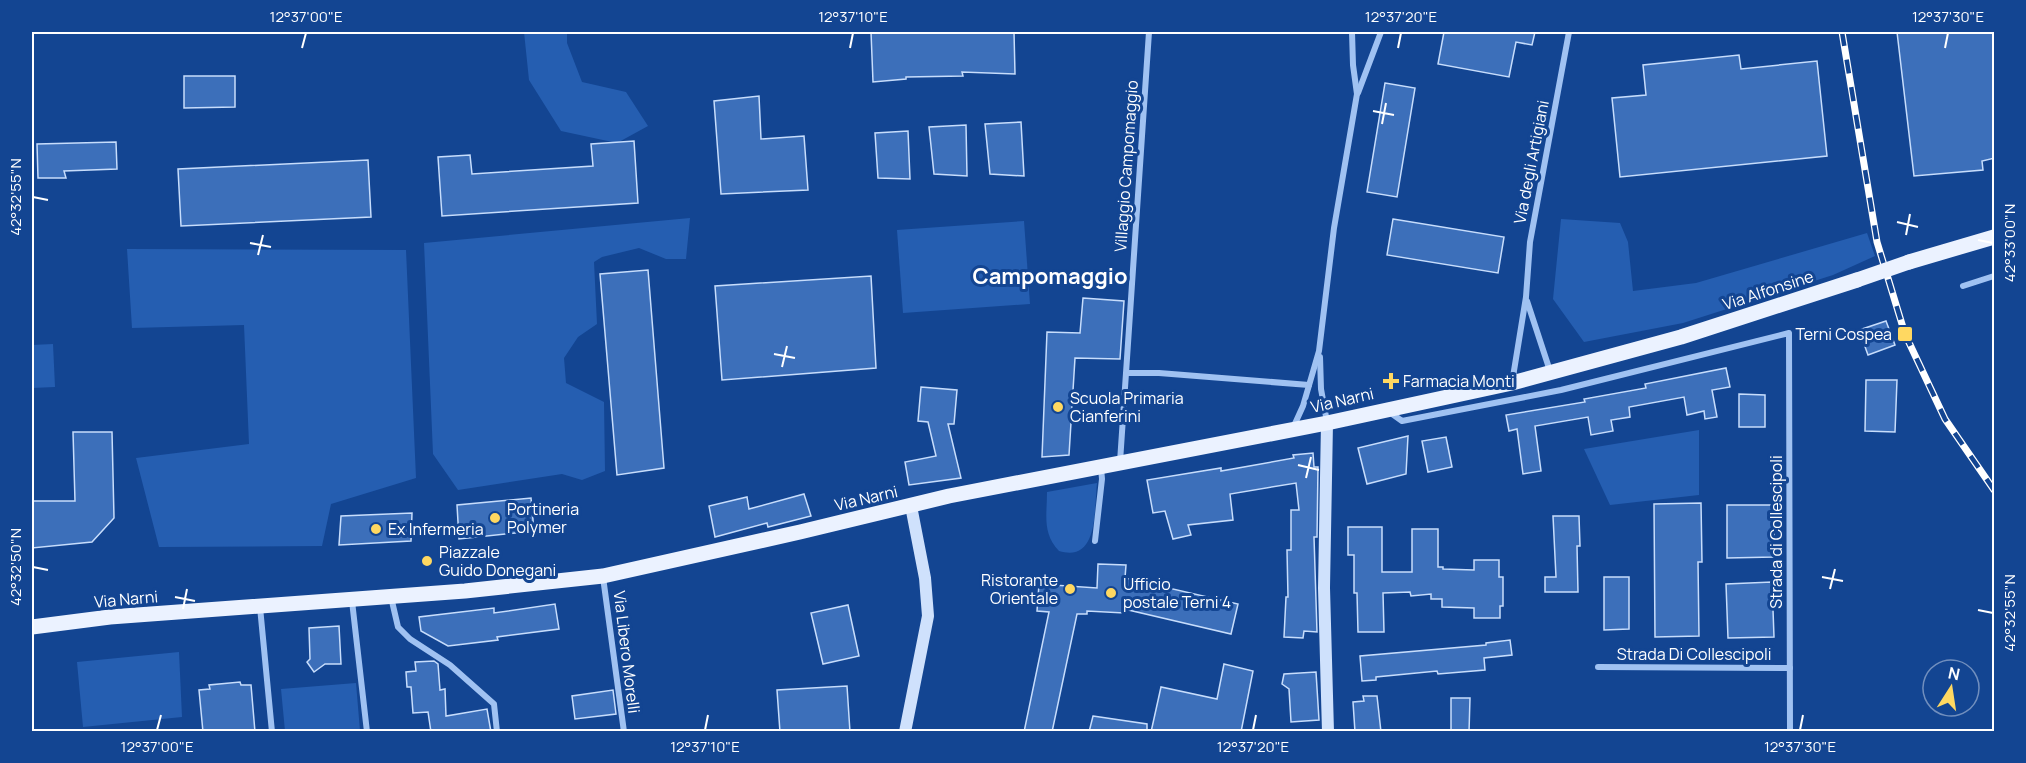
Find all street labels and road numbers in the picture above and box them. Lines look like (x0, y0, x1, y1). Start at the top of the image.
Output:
street label: Villaggio Campomaggio (1109, 79, 1143, 253)
street label: Via degli Artigiani (1508, 98, 1554, 226)
street label: Via Alfonsine (1720, 265, 1816, 315)
street label: Via Narni (1308, 382, 1376, 418)
street label: Strada di Collescipoli (1765, 455, 1787, 609)
street label: Via Narni (832, 480, 900, 516)
street label: Via Narni (93, 585, 159, 613)
street label: Via Libero Morelli (609, 589, 645, 715)
street label: Strada Di Collescipoli (1617, 643, 1771, 665)

